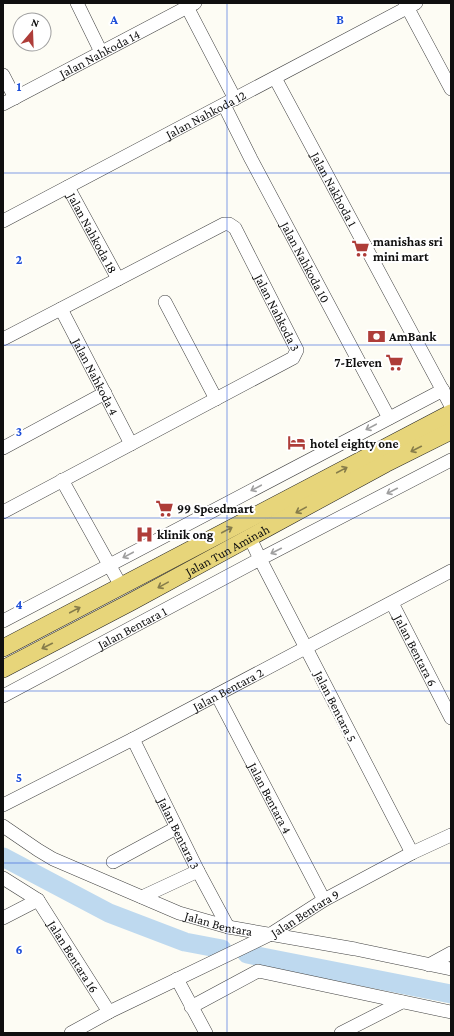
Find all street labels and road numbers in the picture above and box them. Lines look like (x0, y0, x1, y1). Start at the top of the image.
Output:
street label: Jalan Nahkoda 14 (56, 26, 143, 82)
street label: Jalan Nahkoda 12 (162, 87, 248, 142)
street label: Jalan Nakhoda 1 (308, 148, 360, 229)
street label: Jalan Nahkoda 18 (64, 189, 120, 276)
street label: Jalan Nahkoda 10 (277, 218, 333, 305)
street label: Jalan Nahkoda 3 (251, 271, 303, 354)
street label: Jalan Nahkoda 4 (69, 335, 122, 418)
street label: Jalan Tun Aminah (182, 521, 272, 580)
street label: Jalan Bentara 1 (94, 603, 169, 653)
street label: Jalan Bentara 6 (391, 611, 440, 689)
street label: Jalan Bentara 2 (189, 665, 266, 715)
street label: Jalan Bentara 5 (311, 667, 360, 744)
street label: Jalan Bentara 4 (245, 759, 295, 837)
street label: Jalan Bentara 3 (155, 794, 203, 872)
street label: Jalan Bentara 9 (267, 886, 342, 941)
street label: Jalan Bentara (182, 908, 253, 939)
street label: Jalan Bentara 16 (44, 917, 102, 995)

